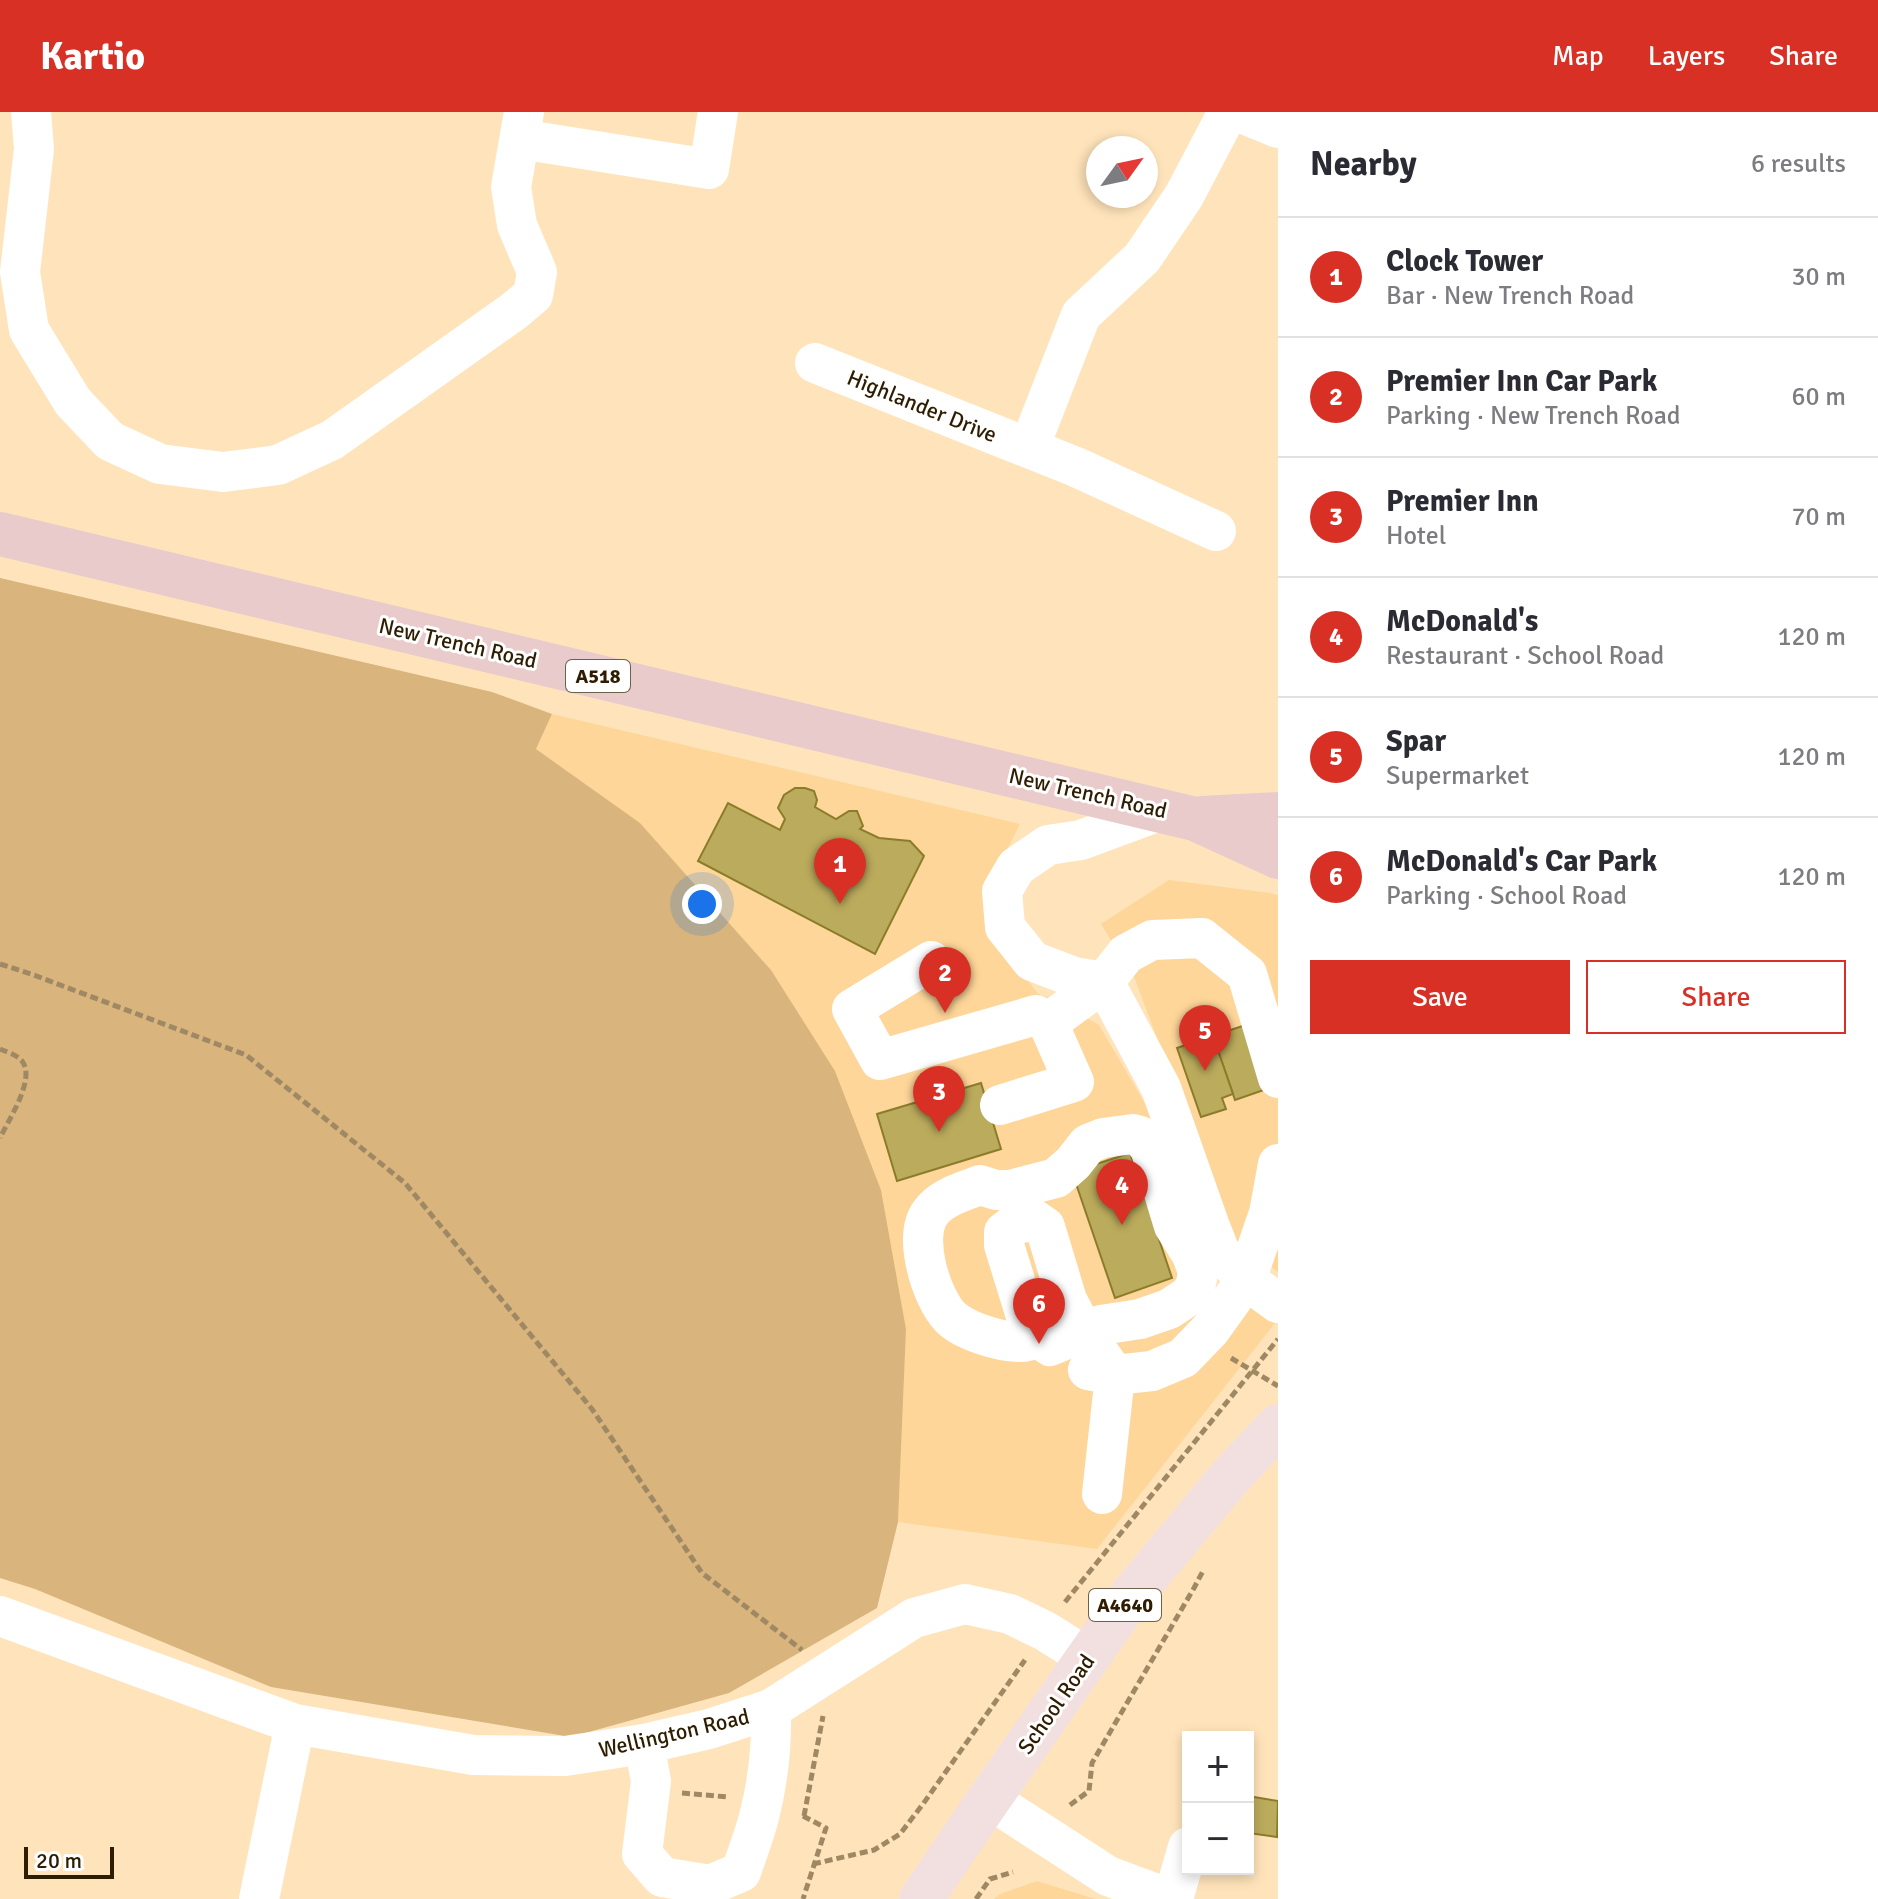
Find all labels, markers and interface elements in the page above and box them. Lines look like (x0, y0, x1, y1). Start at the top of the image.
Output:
text: Kartio (40, 33, 145, 80)
text: Map (1552, 39, 1604, 73)
text: Layers (1648, 39, 1725, 73)
text: Share (1769, 39, 1838, 73)
north arrow (1086, 136, 1158, 208)
text: Nearby (1310, 143, 1417, 185)
text: 6 results (1751, 148, 1846, 180)
text: Clock Tower (1386, 243, 1543, 280)
text: 1 (1329, 261, 1343, 293)
text: 30 m (1791, 261, 1846, 293)
text: Bar · New Trench Road (1386, 280, 1634, 312)
text: Premier Inn Car Park (1386, 363, 1657, 400)
street label: Highlander Drive (843, 364, 1001, 448)
text: 2 (1329, 381, 1343, 413)
text: 60 m (1791, 381, 1846, 413)
text: Parking · New Trench Road (1386, 400, 1681, 432)
text: Premier Inn (1386, 483, 1539, 520)
text: 3 (1329, 501, 1343, 533)
text: 70 m (1791, 501, 1846, 533)
text: Hotel (1386, 520, 1446, 552)
text: McDonald's (1386, 603, 1538, 640)
street label: New Trench Road (376, 612, 540, 674)
text: 4 (1329, 621, 1343, 653)
text: 120 m (1777, 621, 1846, 653)
text: Restaurant · School Road (1386, 640, 1664, 672)
road number: A518 (566, 660, 630, 692)
text: Spar (1386, 723, 1446, 760)
text: 5 (1329, 741, 1343, 773)
text: 120 m (1777, 741, 1846, 773)
text: Supermarket (1386, 760, 1529, 792)
street label: New Trench Road (1006, 762, 1170, 824)
pin: 1 (814, 838, 866, 904)
text: McDonald's Car Park (1386, 843, 1657, 880)
text: 6 (1329, 861, 1343, 893)
text: 120 m (1777, 861, 1846, 893)
text: Parking · School Road (1386, 880, 1627, 912)
your location (682, 884, 722, 924)
pin: 2 (919, 947, 971, 1013)
button: Save (1310, 960, 1570, 1034)
button: Share (1586, 960, 1846, 1034)
pin: 5 (1179, 1005, 1231, 1071)
pin: 3 (913, 1066, 965, 1132)
pin: 4 (1096, 1159, 1148, 1225)
pin: 6 (1013, 1278, 1065, 1344)
road number: A4640 (1089, 1589, 1161, 1621)
street label: School Road (1012, 1649, 1100, 1759)
street label: Wellington Road (596, 1703, 752, 1763)
map controls (1182, 1731, 1254, 1875)
button: + (1182, 1731, 1254, 1803)
button: − (1182, 1803, 1254, 1875)
scale bar (24, 1843, 114, 1879)
text: 20 m (36, 1847, 82, 1874)

